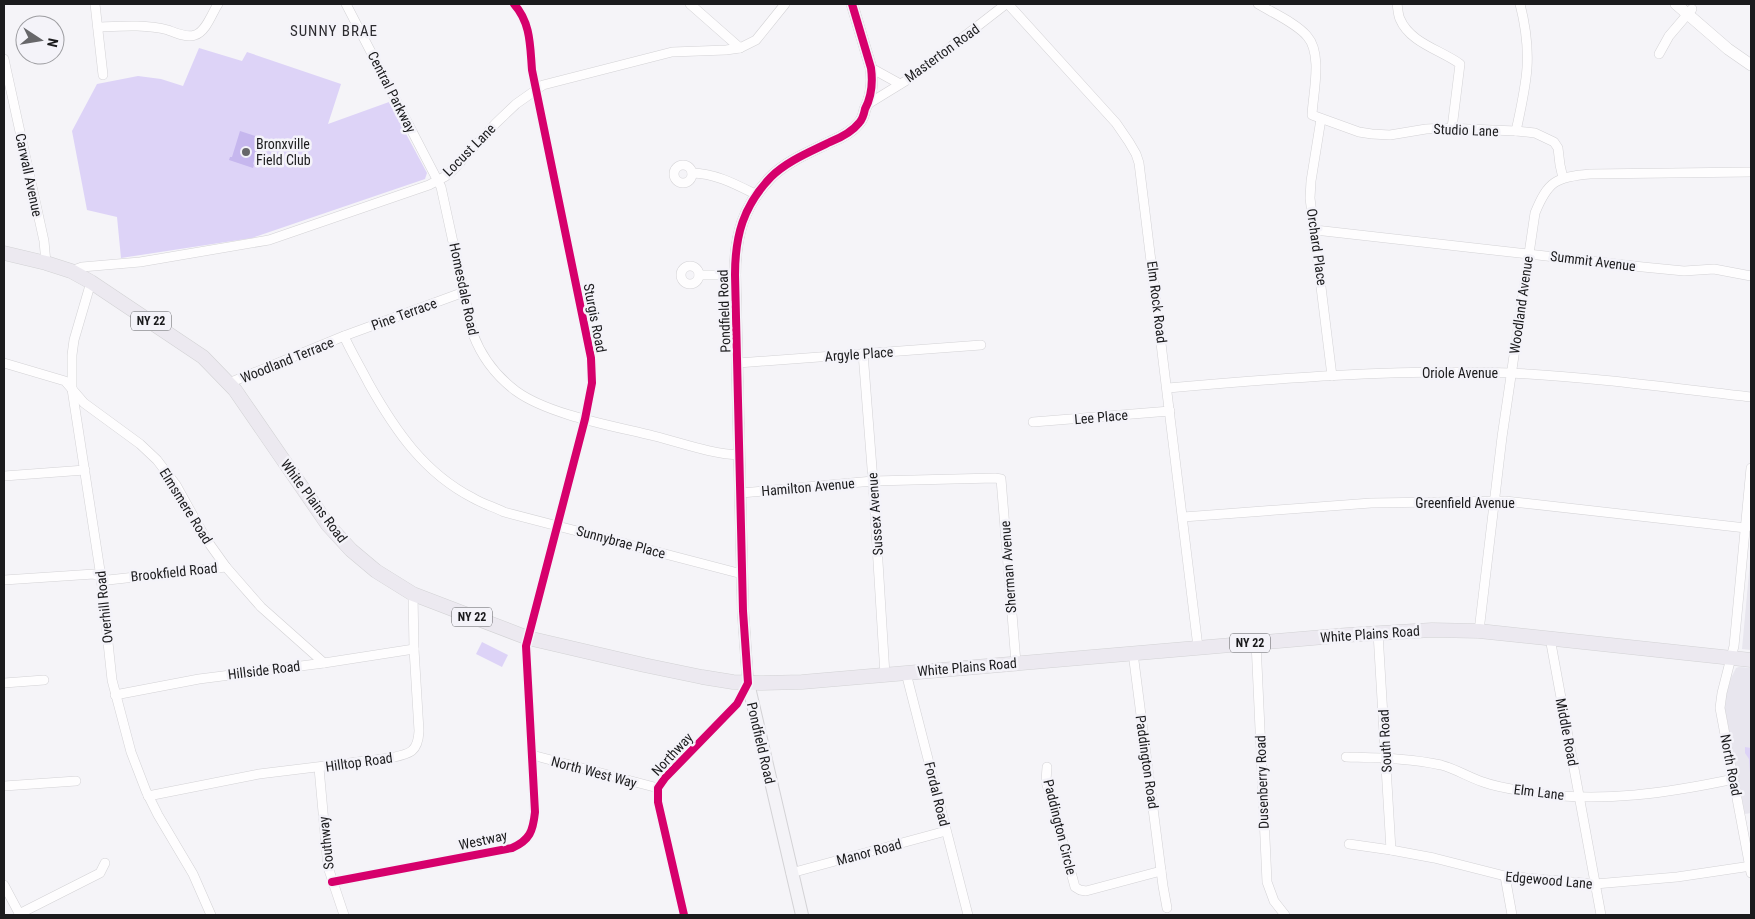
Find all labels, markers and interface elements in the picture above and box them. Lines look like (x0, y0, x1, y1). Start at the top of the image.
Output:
north arrow (15, 15, 65, 65)
street label: Masterton Road (902, 21, 982, 85)
district label: SUNNY BRAE (290, 22, 378, 40)
text: N (44, 37, 61, 49)
street label: Central Parkway (365, 49, 419, 135)
street label: Locust Lane (440, 120, 499, 179)
street label: Studio Lane (1433, 121, 1499, 139)
street label: Carwall Avenue (12, 132, 46, 219)
place label: Bronxville Field Club (256, 136, 311, 168)
marker: Bronxville Field Club (240, 146, 252, 158)
street label: Orchard Place (1304, 208, 1330, 287)
street label: Homesdale Road (446, 241, 482, 337)
street label: Summit Avenue (1549, 248, 1637, 274)
street label: Woodland Avenue (1506, 255, 1536, 355)
street label: Elm Rock Road (1144, 260, 1170, 344)
street label: Pondfield Road (715, 269, 733, 353)
street label: Sturgis Road (580, 282, 610, 354)
street label: Pine Terrace (369, 295, 439, 333)
road number: NY 22 (131, 312, 171, 331)
street label: Woodland Terrace (238, 334, 336, 386)
street label: Argyle Place (824, 344, 894, 364)
street label: Oriole Avenue (1422, 365, 1499, 381)
street label: Lee Place (1074, 407, 1129, 427)
street label: White Plains Road (278, 456, 350, 546)
street label: Elmsmere Road (156, 465, 216, 547)
street label: Sussex Avenue (864, 472, 886, 556)
street label: Hamilton Avenue (761, 475, 856, 499)
street label: Greenfield Avenue (1415, 495, 1515, 511)
street label: Sherman Avenue (997, 520, 1019, 614)
street label: Sunnybrae Place (575, 522, 668, 562)
street label: Brookfield Road (130, 559, 218, 585)
street label: Overhill Road (92, 570, 116, 644)
road number: NY 22 (452, 608, 492, 626)
street label: White Plains Road (1320, 623, 1420, 645)
road number: NY 22 (1230, 634, 1270, 652)
street label: White Plains Road (917, 655, 1017, 679)
street label: Hillside Road (227, 658, 301, 682)
street label: Middle Road (1553, 697, 1581, 767)
street label: Pondfield Road (744, 701, 778, 785)
street label: South Road (1375, 709, 1395, 773)
street label: Paddington Road (1133, 714, 1161, 810)
street label: Northway (648, 729, 696, 779)
street label: North Road (1717, 733, 1745, 797)
street label: Dusenberry Road (1252, 735, 1272, 829)
street label: Hilltop Road (324, 749, 394, 775)
street label: North West Way (549, 753, 639, 791)
street label: Fordal Road (921, 760, 953, 828)
street label: Paddington Circle (1040, 778, 1080, 877)
street label: Elm Lane (1513, 781, 1566, 803)
street label: Southway (315, 815, 337, 870)
street label: Westway (457, 827, 509, 853)
street label: Manor Road (835, 836, 903, 868)
street label: Edgewood Lane (1505, 868, 1594, 892)

